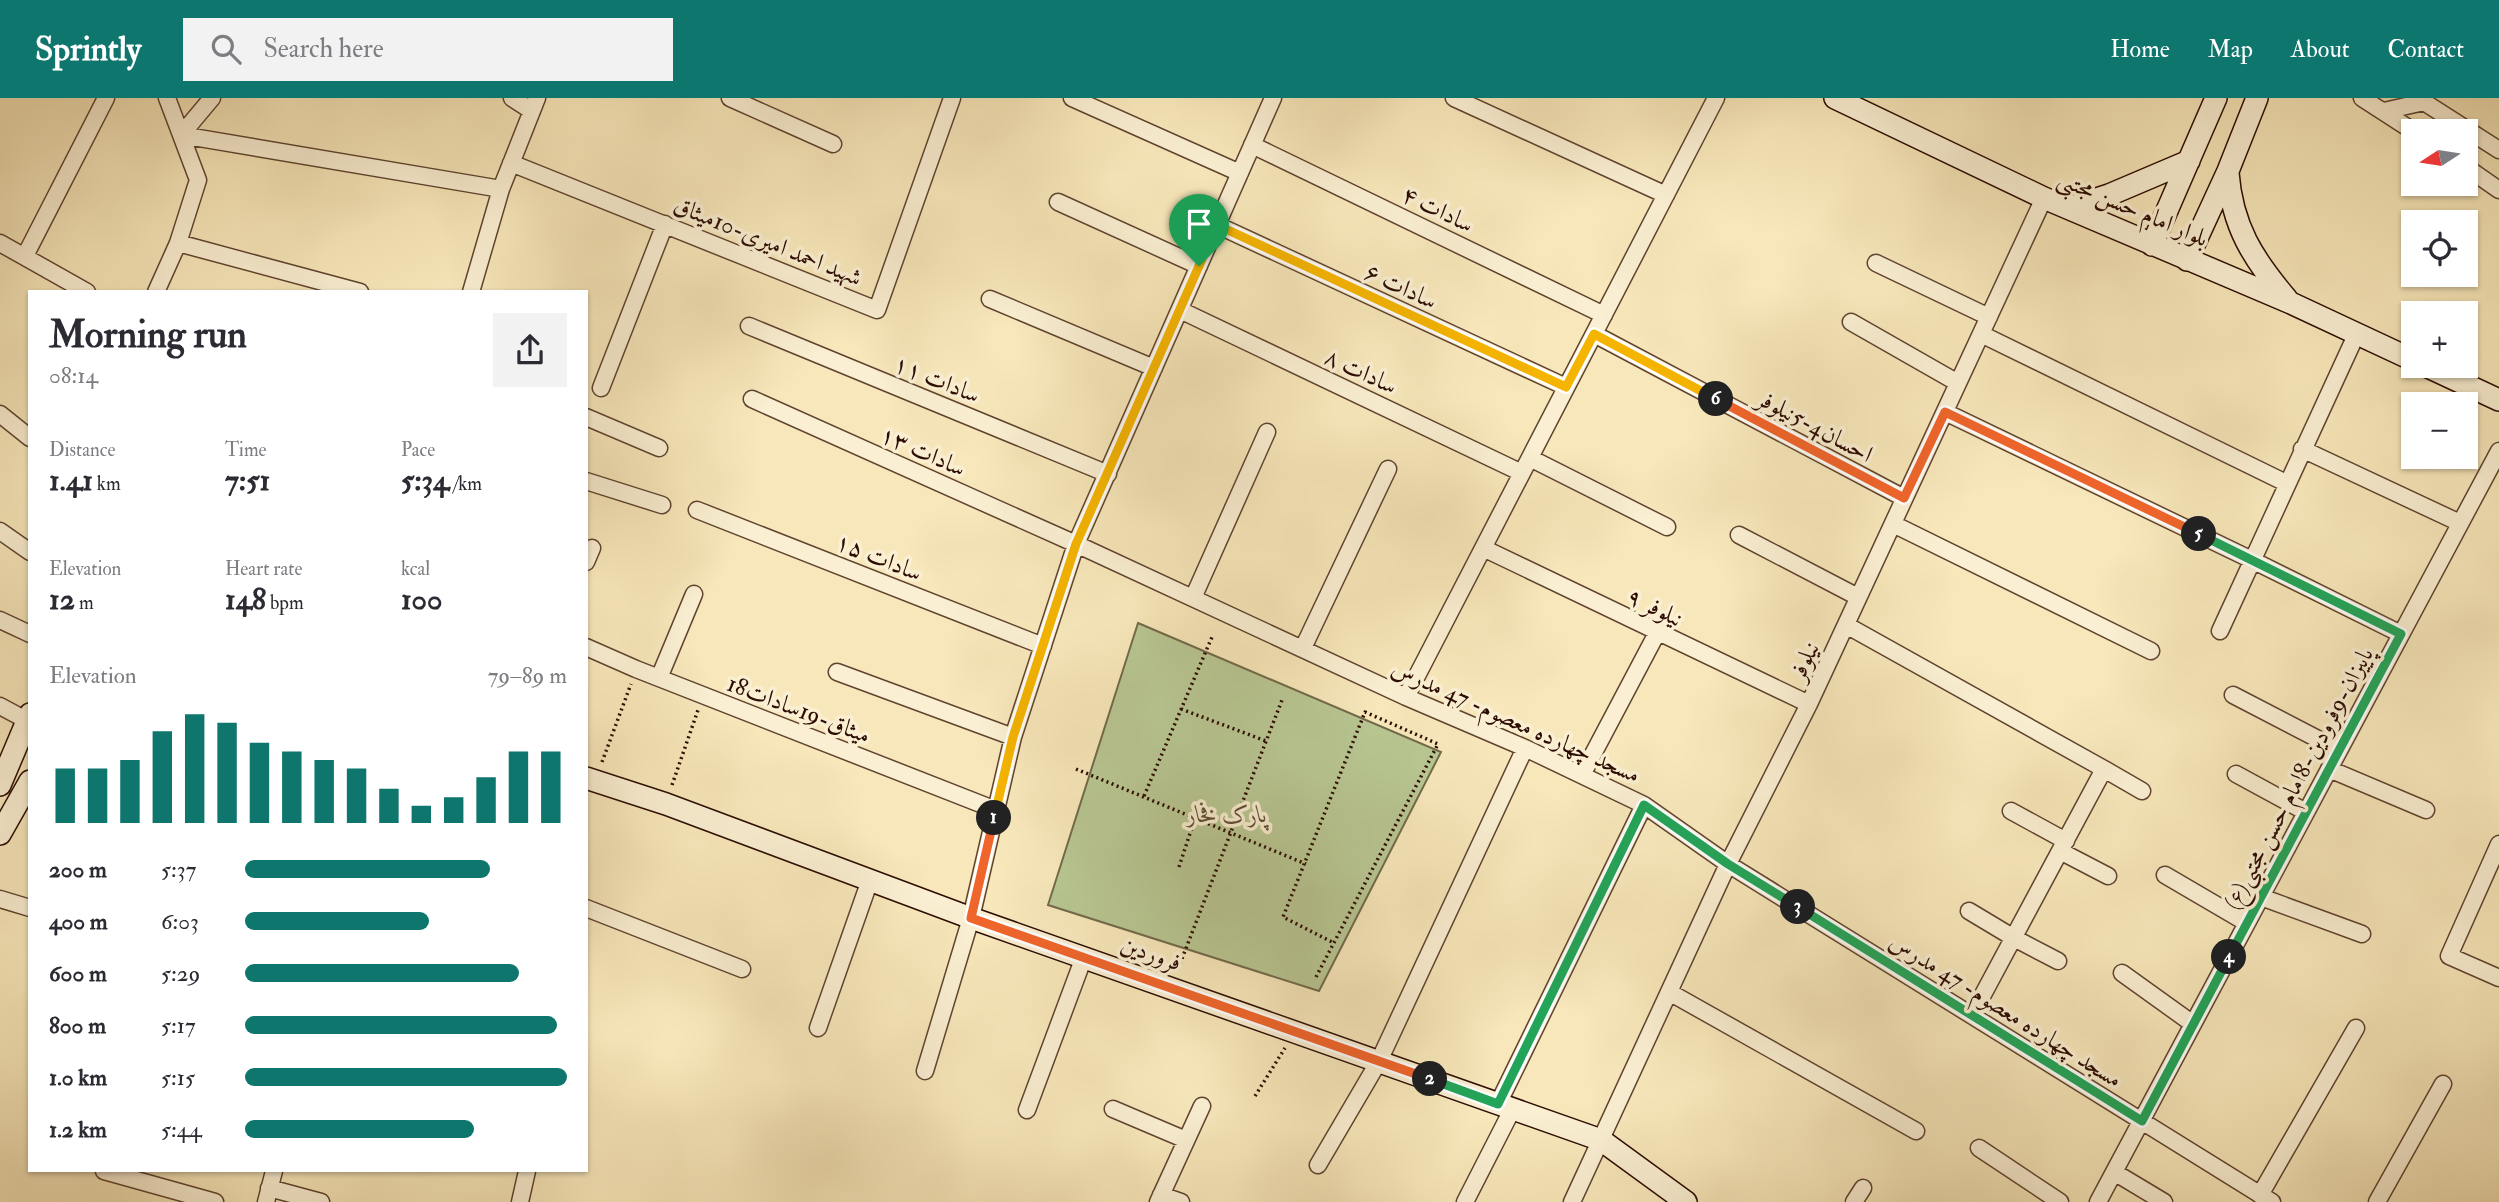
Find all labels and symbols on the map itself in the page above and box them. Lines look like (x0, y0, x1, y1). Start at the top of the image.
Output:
north arrow (2401, 119, 2478, 196)
street label: بلوار امام حسن مجتبی (2051, 163, 2213, 259)
street label: سادات ۴ (1397, 179, 1479, 240)
street label: شهید احمد امیری-10میثاق (669, 190, 867, 293)
pin (1169, 194, 1229, 266)
street label: سادات ۶ (1360, 256, 1442, 317)
street label: سادات ۸ (1320, 341, 1402, 402)
street label: سادات ۱۱ (889, 348, 985, 411)
pin: 6 (1698, 382, 1734, 416)
street label: احسان4-5نیلوفر (1749, 382, 1878, 470)
street label: سادات ۱۳ (875, 419, 970, 484)
pin: 5 (2182, 516, 2216, 551)
street label: سادات ۱۵ (831, 526, 927, 589)
street label: نیلوفر ۹ (1622, 581, 1688, 634)
street label: نیلوفر (1781, 637, 1827, 688)
street label: پاییزان-9فرودین-8امام حسن مجتبی(ع) (2216, 641, 2386, 917)
street label: مسجد چهارده معصوم- 47 مدرس (1384, 653, 1645, 795)
street label: 18میثاق-19سادات (723, 668, 875, 751)
park label: پارک فخار (1185, 799, 1270, 831)
pin: 1 (976, 800, 1012, 836)
pin: 3 (1780, 890, 1815, 924)
street label: مسجد چهارده معصوم- 47 مدرس (1881, 926, 2128, 1099)
street label: فروردین (1116, 929, 1185, 978)
pin: 4 (2212, 940, 2246, 974)
pin: 2 (1412, 1062, 1448, 1096)

